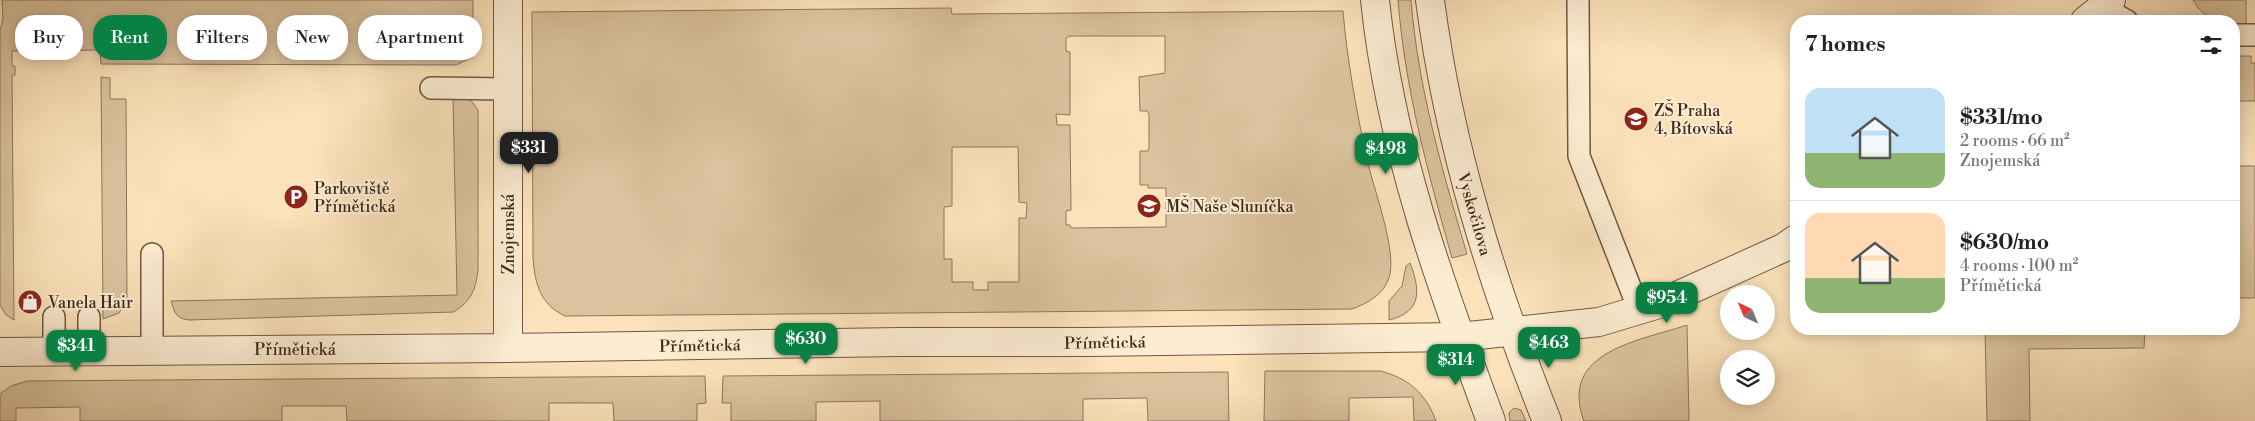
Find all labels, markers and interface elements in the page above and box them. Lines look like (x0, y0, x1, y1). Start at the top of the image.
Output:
chip: Buy (15, 15, 83, 60)
chip: Rent (93, 15, 167, 60)
chip: Filters (177, 15, 267, 60)
chip: New (277, 15, 348, 60)
chip: Apartment (358, 15, 482, 60)
icon: filters (2197, 31, 2225, 59)
text: 7 homes (1805, 32, 1886, 58)
place label: ZŠ Praha 4, Bítovská (1654, 99, 1734, 139)
text: $331/mo (1960, 105, 2043, 131)
school or university icon: ZŠ Praha 4, Bítovská (1623, 106, 1649, 132)
icon: home (1845, 108, 1905, 168)
text: 2 rooms · 66 m² (1960, 131, 2070, 151)
pin: $331 (499, 132, 559, 174)
pin: $498 (1356, 132, 1416, 175)
text: $331 (511, 138, 547, 158)
text: $498 (1366, 139, 1406, 159)
text: Znojemská (1960, 151, 2040, 171)
street label: Vyskočilova (1452, 169, 1496, 259)
place label: Parkoviště Přímětická (314, 179, 396, 217)
parking icon: Parkoviště Přímětická (283, 184, 309, 210)
street label: Znojemská (499, 193, 519, 274)
school or university icon: MŠ Naše Sluníčka (1136, 193, 1162, 219)
place label: MŠ Naše Sluníčka (1166, 195, 1295, 217)
text: $630/mo (1960, 230, 2049, 256)
icon: home (1845, 233, 1905, 293)
text: 4 rooms · 100 m² (1960, 256, 2078, 276)
text: Přímětická (1960, 276, 2042, 296)
pin: $954 (1637, 282, 1697, 324)
north arrow (1720, 285, 1775, 340)
map controls (1720, 285, 1775, 405)
text: $954 (1647, 288, 1687, 308)
shop icon: Vanela Hair (17, 289, 43, 315)
place label: Vanela Hair (47, 293, 133, 313)
pin: $630 (776, 322, 836, 365)
pin: $463 (1519, 326, 1579, 369)
text: $630 (786, 329, 826, 349)
pin: $341 (46, 330, 106, 372)
street label: Přímětická (1064, 332, 1147, 354)
text: $463 (1529, 333, 1569, 353)
street label: Přímětická (659, 335, 742, 357)
text: $341 (57, 336, 95, 356)
street label: Přímětická (254, 340, 337, 360)
pin: $314 (1426, 344, 1486, 386)
text: $314 (1438, 350, 1474, 370)
button: layers (1720, 350, 1775, 405)

